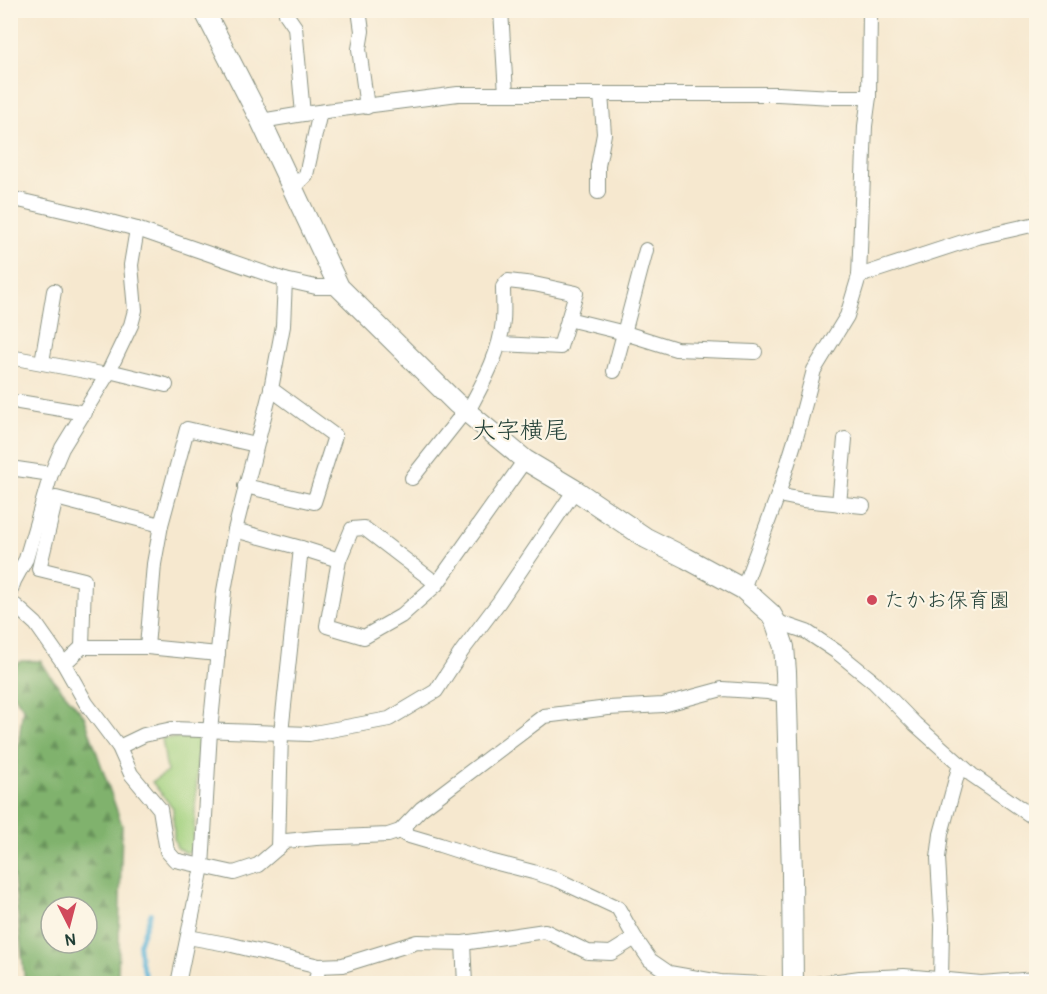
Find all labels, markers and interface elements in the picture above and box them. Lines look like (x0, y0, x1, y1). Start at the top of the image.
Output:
district label: 大字横尾 (472, 416, 568, 445)
place label: たかお保育園 (884, 587, 1010, 614)
marker: たかお保育園 (865, 593, 879, 607)
north arrow (39, 895, 99, 955)
text: N (64, 928, 77, 949)

